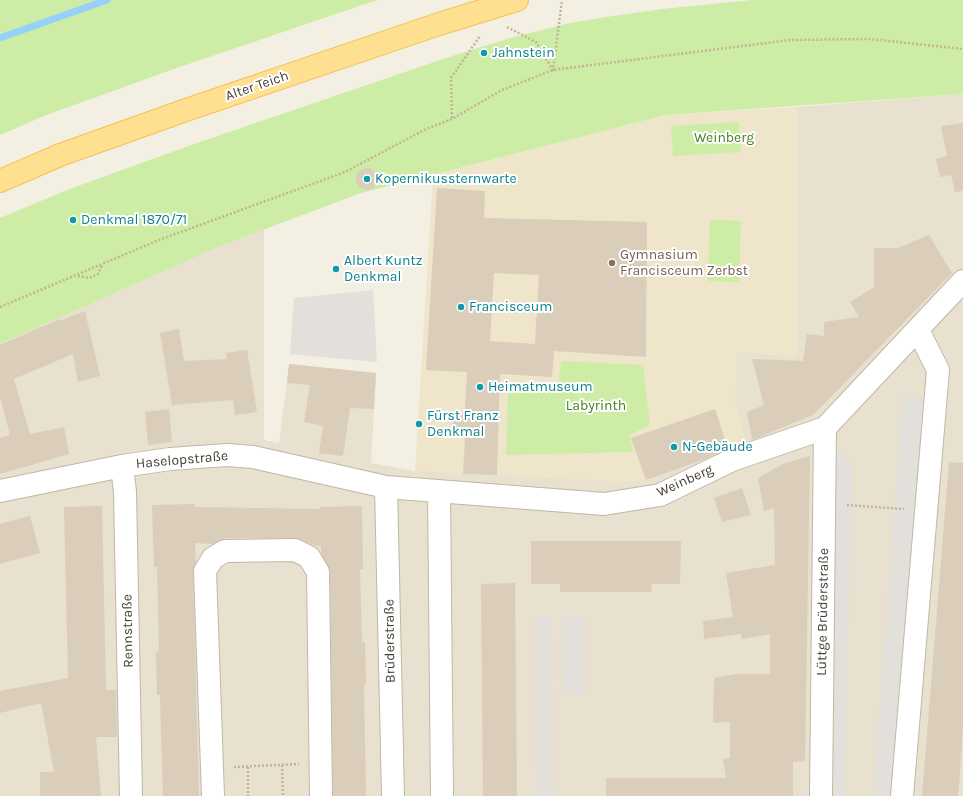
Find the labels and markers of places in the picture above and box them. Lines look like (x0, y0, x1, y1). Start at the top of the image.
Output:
place label: Jahnstein (492, 45, 555, 61)
marker: Jahnstein (479, 48, 489, 58)
place label: Kopernikussternwarte (375, 171, 517, 187)
marker: Kopernikussternwarte (362, 174, 372, 184)
place label: Denkmal 1870/71 (81, 212, 187, 228)
marker: Denkmal 1870/71 (68, 215, 78, 225)
place label: Gymnasium Francisceum Zerbst (620, 247, 748, 280)
place label: Albert Kuntz Denkmal (344, 253, 422, 286)
marker: Gymnasium Francisceum Zerbst (607, 258, 617, 268)
marker: Albert Kuntz Denkmal (331, 264, 341, 274)
place label: Francisceum (469, 299, 552, 315)
marker: Francisceum (456, 302, 466, 312)
place label: Heimatmuseum (488, 379, 592, 395)
marker: Heimatmuseum (475, 382, 485, 392)
place label: Fürst Franz Denkmal (427, 408, 499, 440)
marker: Fürst Franz Denkmal (414, 419, 424, 429)
place label: N-Gebäude (682, 439, 753, 455)
marker: N-Gebäude (669, 442, 679, 452)

